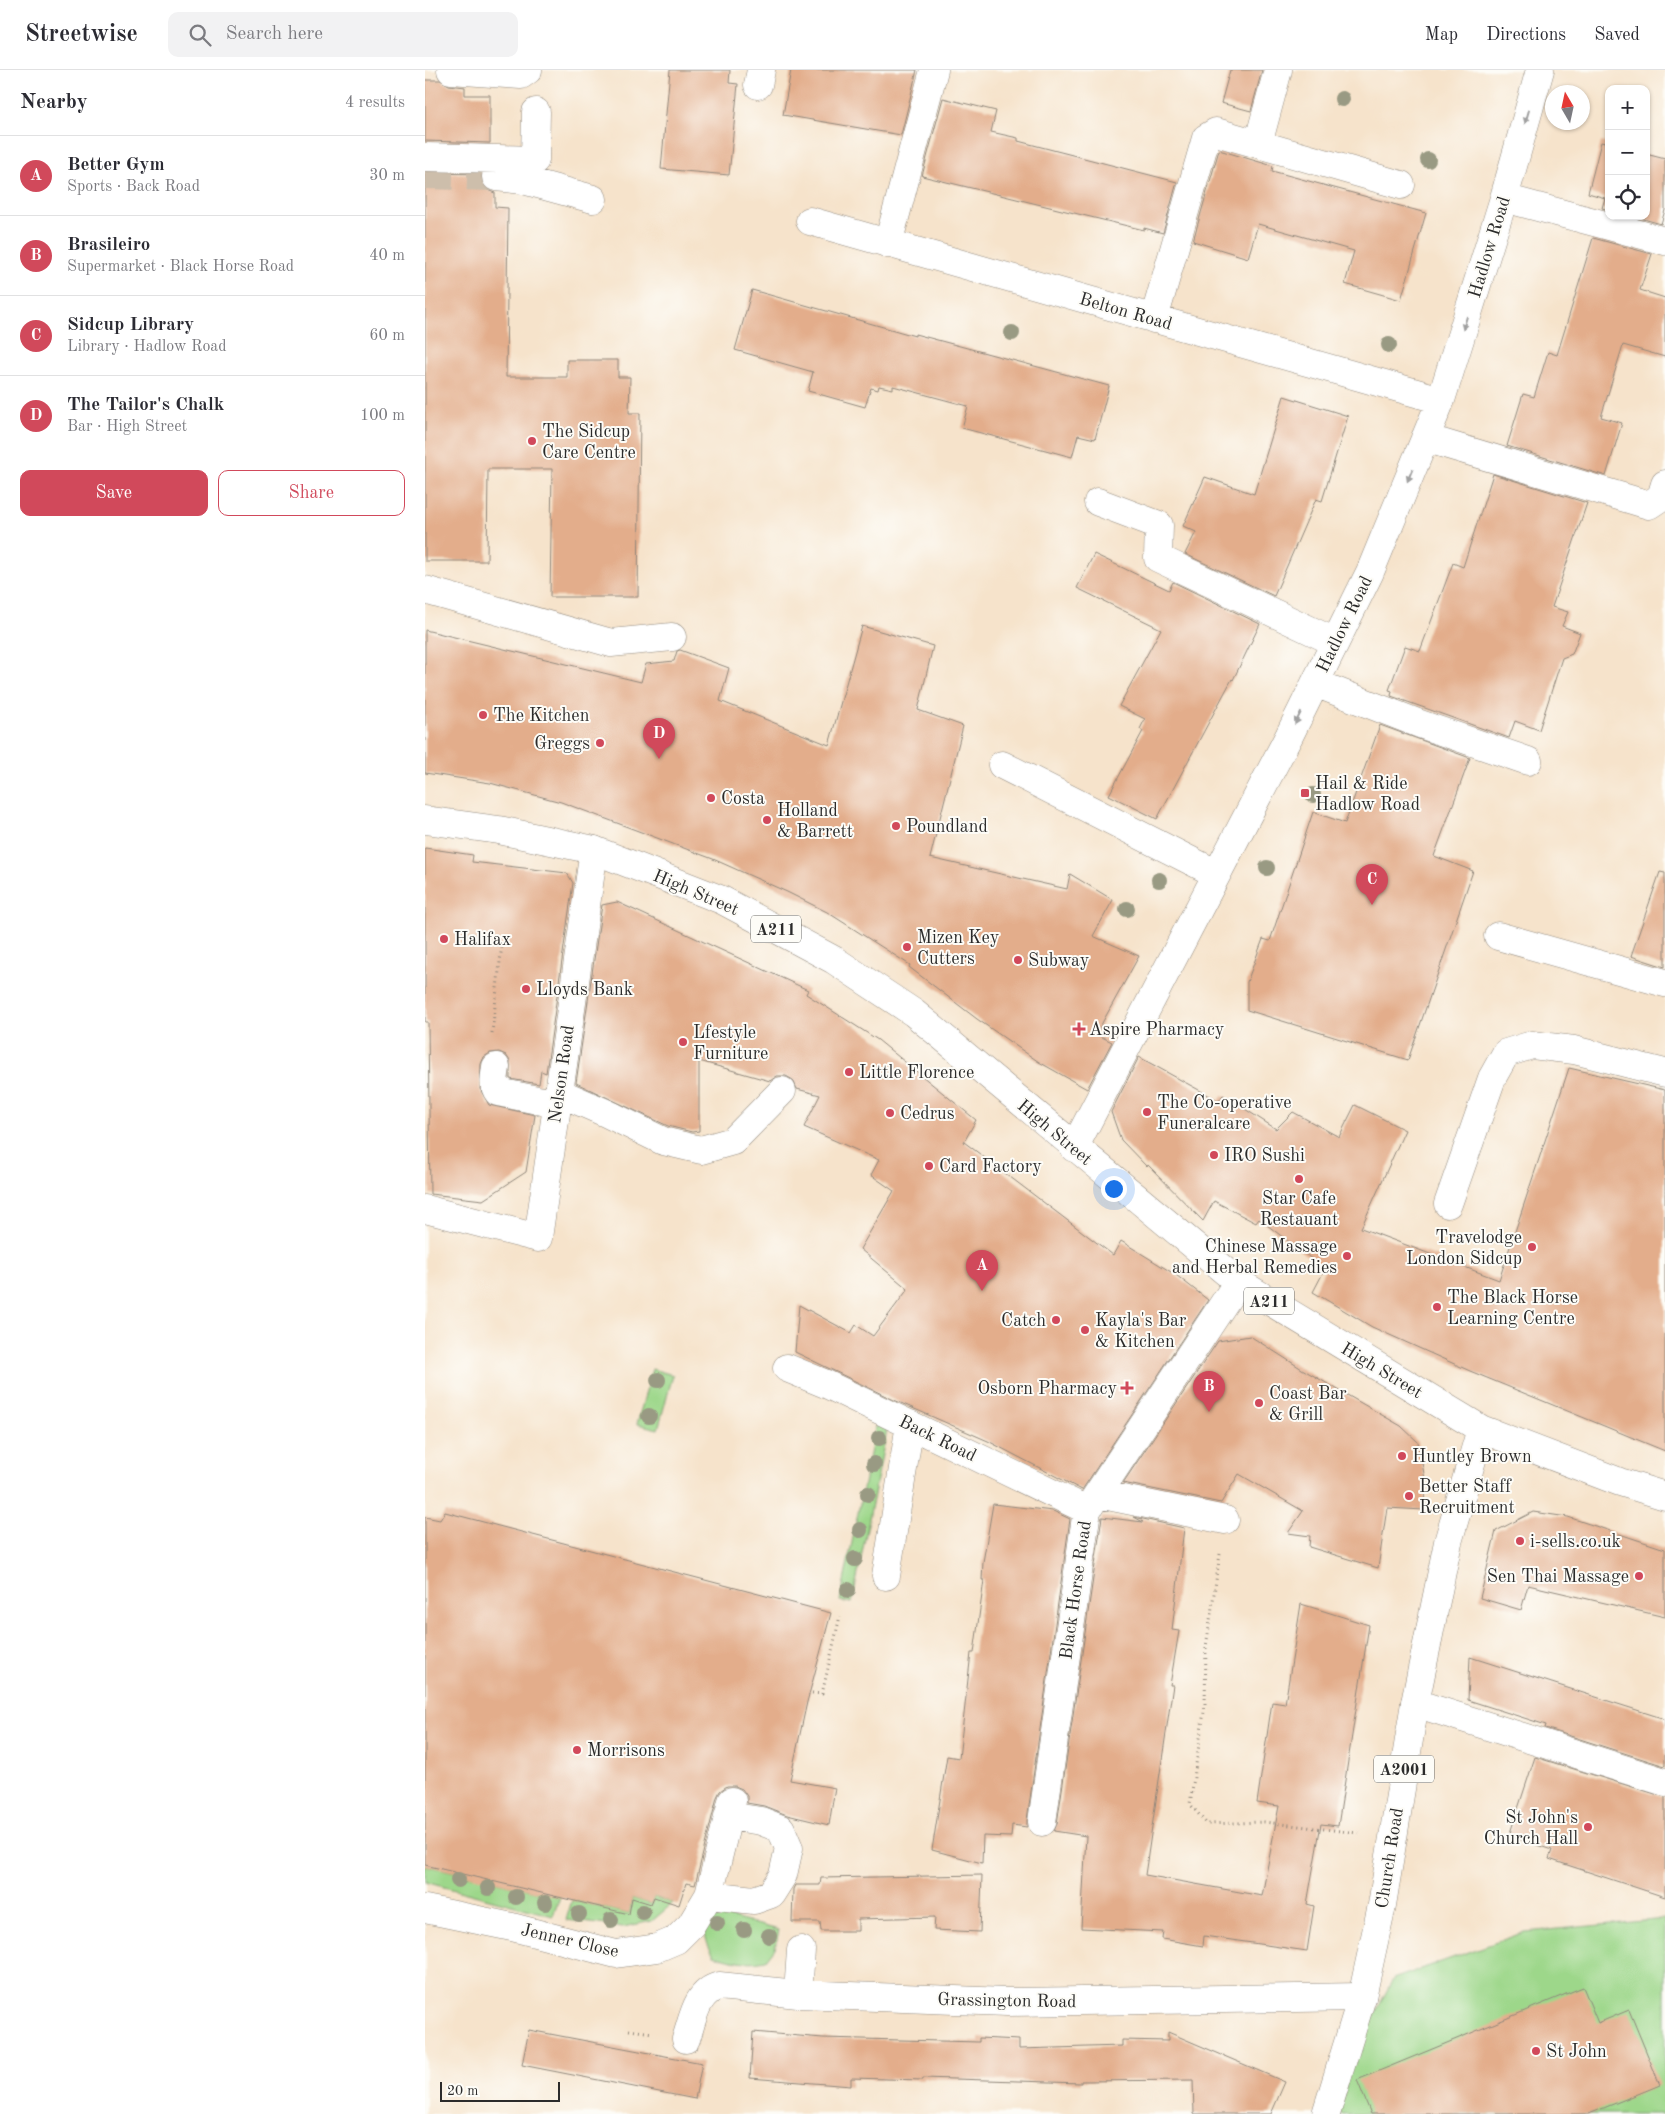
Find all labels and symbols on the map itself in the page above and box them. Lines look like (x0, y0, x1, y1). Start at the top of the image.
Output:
north arrow (1545, 85, 1590, 130)
one-way arrow (1523, 109, 1531, 125)
street label: Hadlow Road (1466, 194, 1514, 300)
street label: Belton Road (1077, 290, 1174, 334)
one-way arrow (1461, 316, 1469, 331)
place label: The Sidcup Care Centre (542, 423, 636, 462)
marker: The Sidcup Care Centre (526, 435, 538, 447)
one-way arrow (1405, 468, 1413, 483)
street label: Hadlow Road (1314, 573, 1376, 676)
place label: The Kitchen (493, 707, 590, 725)
marker: The Kitchen (477, 709, 489, 721)
one-way arrow (1294, 711, 1302, 725)
pin: D (643, 718, 675, 759)
place label: Greggs (534, 735, 590, 753)
marker: Greggs (594, 737, 606, 749)
place label: Hail & Ride Hadlow Road (1315, 775, 1420, 814)
marker: Hail & Ride Hadlow Road (1299, 787, 1311, 799)
place label: Costa (721, 790, 765, 808)
marker: Costa (705, 792, 717, 804)
place label: Holland & Barrett (777, 802, 853, 841)
marker: Holland & Barrett (761, 814, 773, 826)
place label: Poundland (906, 818, 988, 836)
marker: Poundland (890, 820, 902, 832)
pin: C (1356, 864, 1388, 905)
street label: High Street (650, 867, 741, 919)
road number: A211 (751, 916, 801, 942)
place label: Mizen Key Cutters (917, 929, 1000, 968)
place label: Halifax (454, 931, 511, 949)
marker: Halifax (438, 933, 450, 945)
marker: Mizen Key Cutters (901, 941, 913, 953)
place label: Subway (1028, 952, 1090, 970)
marker: Subway (1012, 954, 1024, 966)
place label: Lloyds Bank (536, 981, 633, 999)
marker: Lloyds Bank (520, 983, 532, 995)
place label: Aspire Pharmacy (1089, 1021, 1225, 1039)
marker: Aspire Pharmacy (1073, 1023, 1085, 1035)
street label: Nelson Road (546, 1024, 578, 1124)
place label: Lfestyle Furniture (693, 1024, 768, 1063)
marker: Lfestyle Furniture (677, 1036, 689, 1048)
place label: Little Florence (859, 1064, 974, 1082)
marker: Little Florence (843, 1066, 855, 1078)
place label: The Co-operative Funeralcare (1157, 1094, 1292, 1133)
street label: High Street (1014, 1097, 1095, 1169)
place label: Cedrus (900, 1105, 955, 1123)
marker: The Co-operative Funeralcare (1141, 1106, 1153, 1118)
marker: Cedrus (884, 1107, 896, 1119)
place label: IRO Sushi (1224, 1147, 1305, 1165)
marker: IRO Sushi (1208, 1149, 1220, 1161)
place label: Card Factory (939, 1158, 1042, 1176)
marker: Card Factory (923, 1160, 935, 1172)
marker: Star Cafe Restauant (1293, 1173, 1305, 1185)
your location (1101, 1176, 1127, 1202)
place label: Star Cafe Restauant (1260, 1190, 1338, 1229)
place label: Travelodge London Sidcup (1406, 1229, 1522, 1268)
place label: Chinese Massage and Herbal Remedies (1172, 1238, 1337, 1277)
marker: Travelodge London Sidcup (1526, 1241, 1538, 1253)
pin: A (966, 1250, 998, 1291)
marker: Chinese Massage and Herbal Remedies (1341, 1250, 1353, 1262)
road number: A211 (1244, 1288, 1294, 1314)
place label: The Black Horse Learning Centre (1447, 1289, 1578, 1328)
marker: The Black Horse Learning Centre (1431, 1301, 1443, 1313)
place label: Catch (1001, 1312, 1046, 1330)
place label: Kayla's Bar & Kitchen (1095, 1312, 1187, 1351)
marker: Catch (1050, 1314, 1062, 1326)
marker: Kayla's Bar & Kitchen (1079, 1324, 1091, 1336)
street label: High Street (1338, 1340, 1425, 1402)
pin: B (1193, 1371, 1225, 1412)
place label: Osborn Pharmacy (977, 1380, 1117, 1398)
marker: Osborn Pharmacy (1121, 1382, 1133, 1394)
place label: Coast Bar & Grill (1269, 1385, 1347, 1424)
marker: Coast Bar & Grill (1253, 1397, 1265, 1409)
street label: Back Road (896, 1412, 979, 1465)
place label: Huntley Brown (1412, 1448, 1532, 1466)
marker: Huntley Brown (1396, 1450, 1408, 1462)
place label: Better Staff Recruitment (1419, 1478, 1515, 1517)
marker: Better Staff Recruitment (1403, 1490, 1415, 1502)
street label: Black Horse Road (1057, 1519, 1095, 1661)
place label: i-sells.co.uk (1530, 1533, 1621, 1551)
marker: i-sells.co.uk (1514, 1535, 1526, 1547)
place label: Sen Thai Massage (1487, 1568, 1629, 1586)
marker: Sen Thai Massage (1633, 1570, 1645, 1582)
place label: Morrisons (587, 1742, 665, 1760)
marker: Morrisons (571, 1744, 583, 1756)
road number: A2001 (1374, 1756, 1434, 1782)
street label: Church Road (1373, 1807, 1407, 1910)
place label: St John's Church Hall (1484, 1809, 1578, 1848)
marker: St John's Church Hall (1582, 1821, 1594, 1833)
street label: Jenner Close (519, 1921, 621, 1961)
street label: Grassington Road (937, 1991, 1077, 2011)
place label: St John (1546, 2043, 1607, 2061)
marker: St John (1530, 2045, 1542, 2057)
scale bar (440, 2079, 560, 2102)

